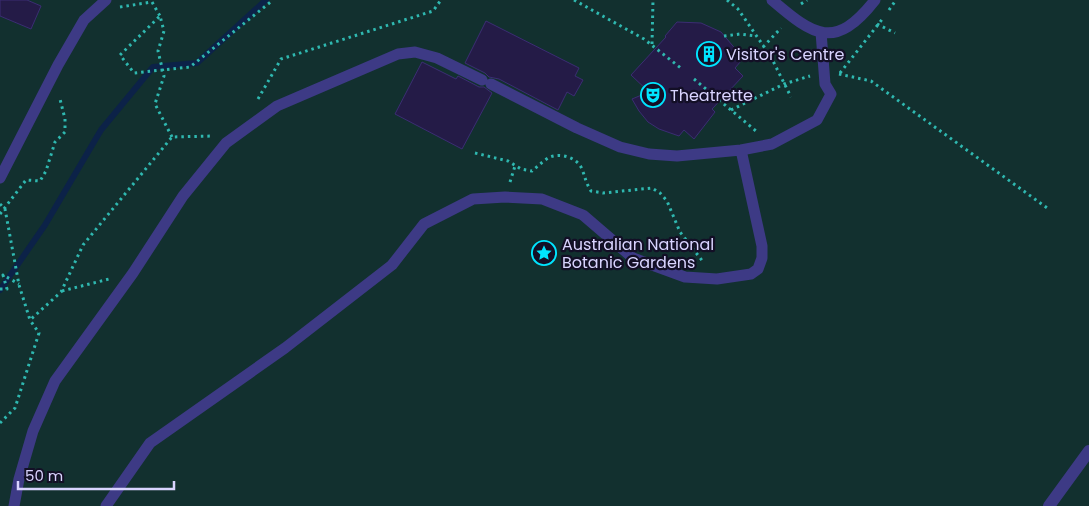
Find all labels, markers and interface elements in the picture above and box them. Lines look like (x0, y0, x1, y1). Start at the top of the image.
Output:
building icon: Visitor's Centre (696, 41, 722, 67)
place label: Visitor's Centre (726, 43, 845, 66)
theatre icon: Theatrette (640, 82, 666, 108)
place label: Theatrette (670, 84, 753, 107)
place label: Australian National Botanic Gardens (562, 233, 714, 274)
place icon: Australian National Botanic Gardens (531, 240, 557, 266)
scale bar (18, 458, 174, 490)
text: 50 m (25, 465, 63, 486)

